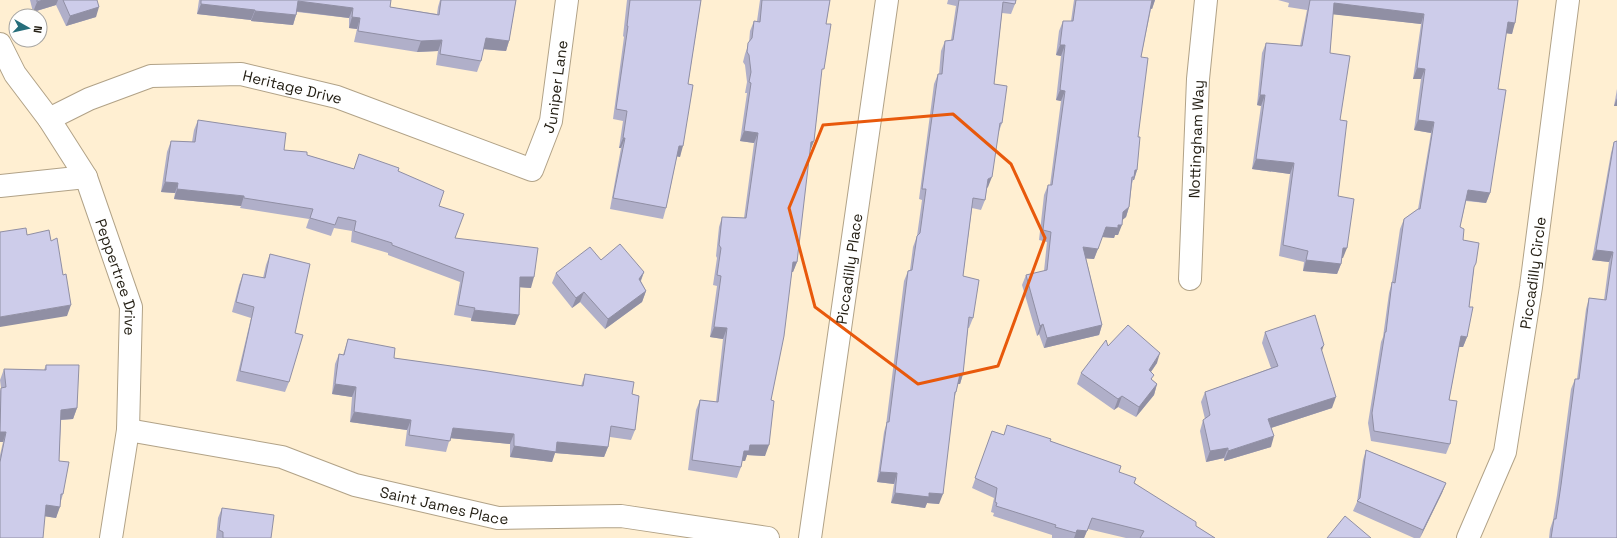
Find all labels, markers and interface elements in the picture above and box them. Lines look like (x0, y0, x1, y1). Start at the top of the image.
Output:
north arrow (8, 8, 48, 48)
text: N (30, 25, 45, 34)
street label: Juniper Lane (538, 39, 571, 136)
street label: Heritage Drive (241, 65, 345, 108)
street label: Nottingham Way (1184, 79, 1207, 199)
street label: Piccadilly Place (831, 212, 866, 325)
street label: Piccadilly Circle (1515, 215, 1550, 330)
street label: Peppertree Drive (92, 216, 141, 336)
street label: Saint James Place (378, 482, 508, 528)

